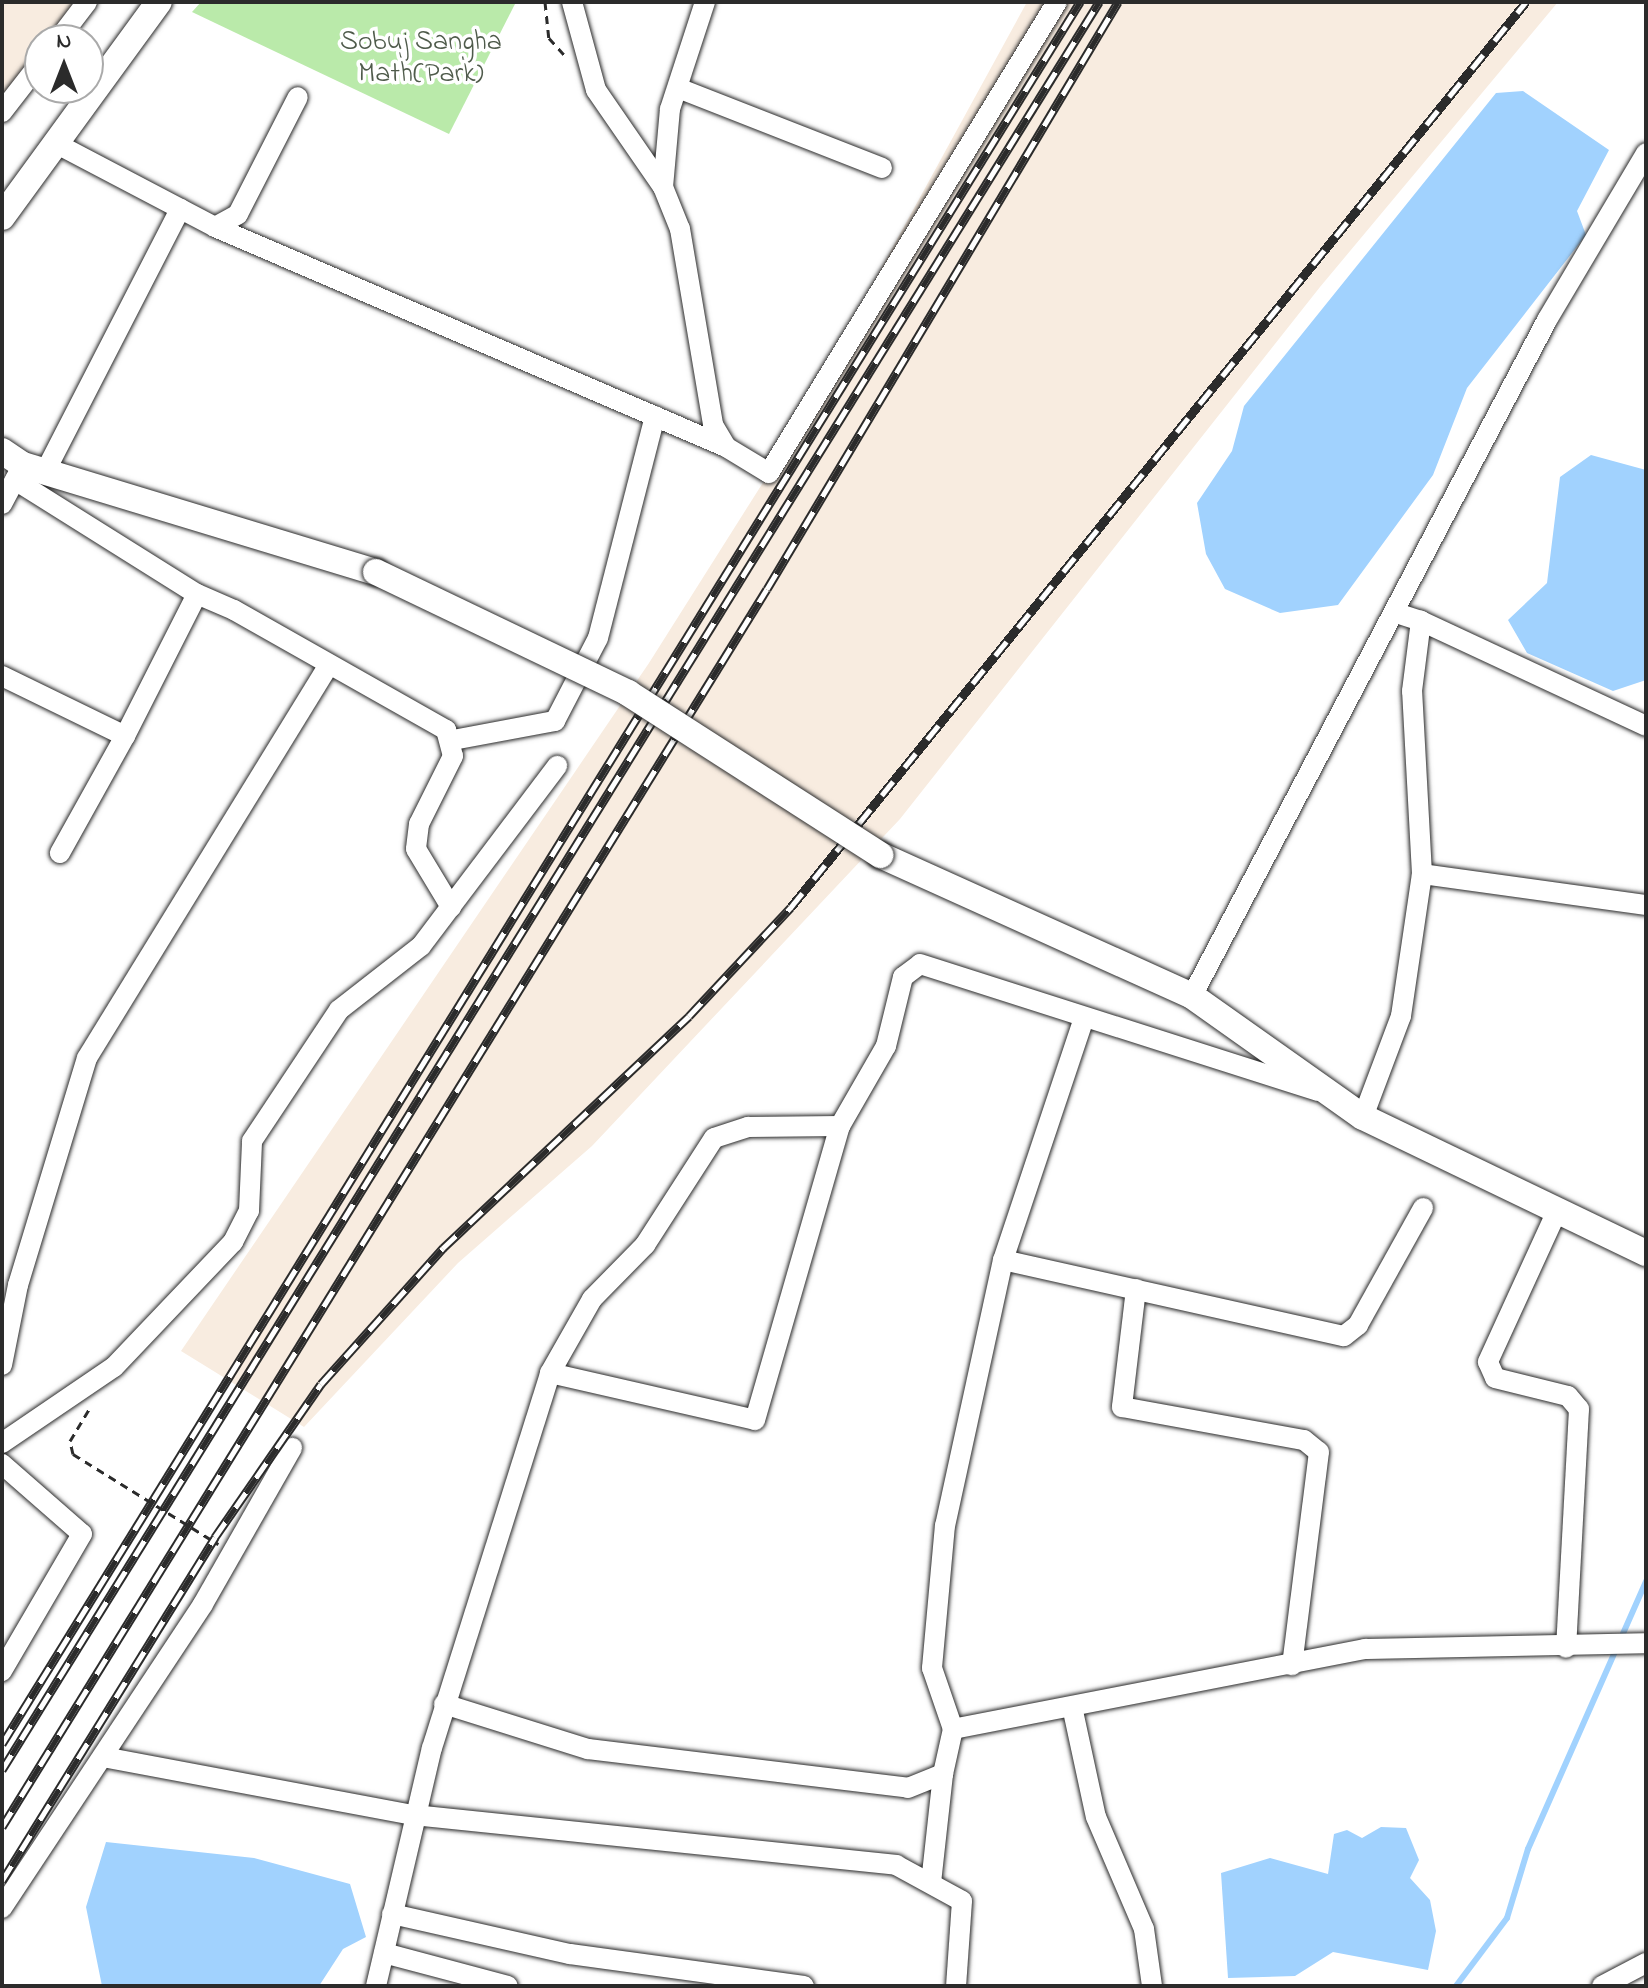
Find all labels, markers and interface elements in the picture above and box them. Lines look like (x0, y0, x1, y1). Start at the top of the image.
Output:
north arrow (24, 24, 104, 104)
text: N (57, 26, 71, 58)
park label: Sobuj Sangha Math(Park) (340, 26, 502, 92)

